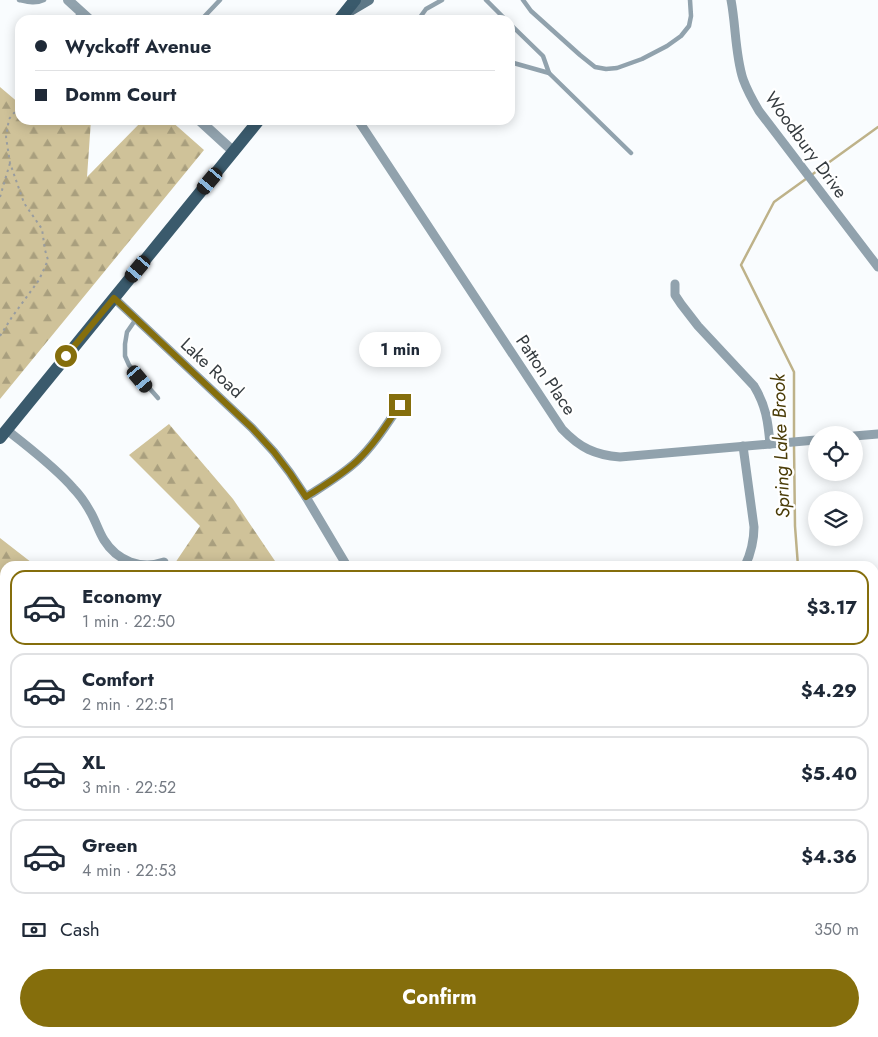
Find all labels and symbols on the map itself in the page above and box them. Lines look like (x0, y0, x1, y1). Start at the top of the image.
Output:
street label: Woodbury Drive (758, 86, 854, 204)
car (194, 165, 225, 197)
car (122, 253, 153, 285)
street label: Patton Place (510, 330, 582, 420)
street label: Lake Road (175, 332, 249, 404)
callout: 1 min (359, 332, 441, 368)
route start (55, 345, 77, 367)
car (124, 363, 155, 395)
water label: Spring Lake Brook (764, 373, 797, 518)
route end (389, 394, 411, 416)

